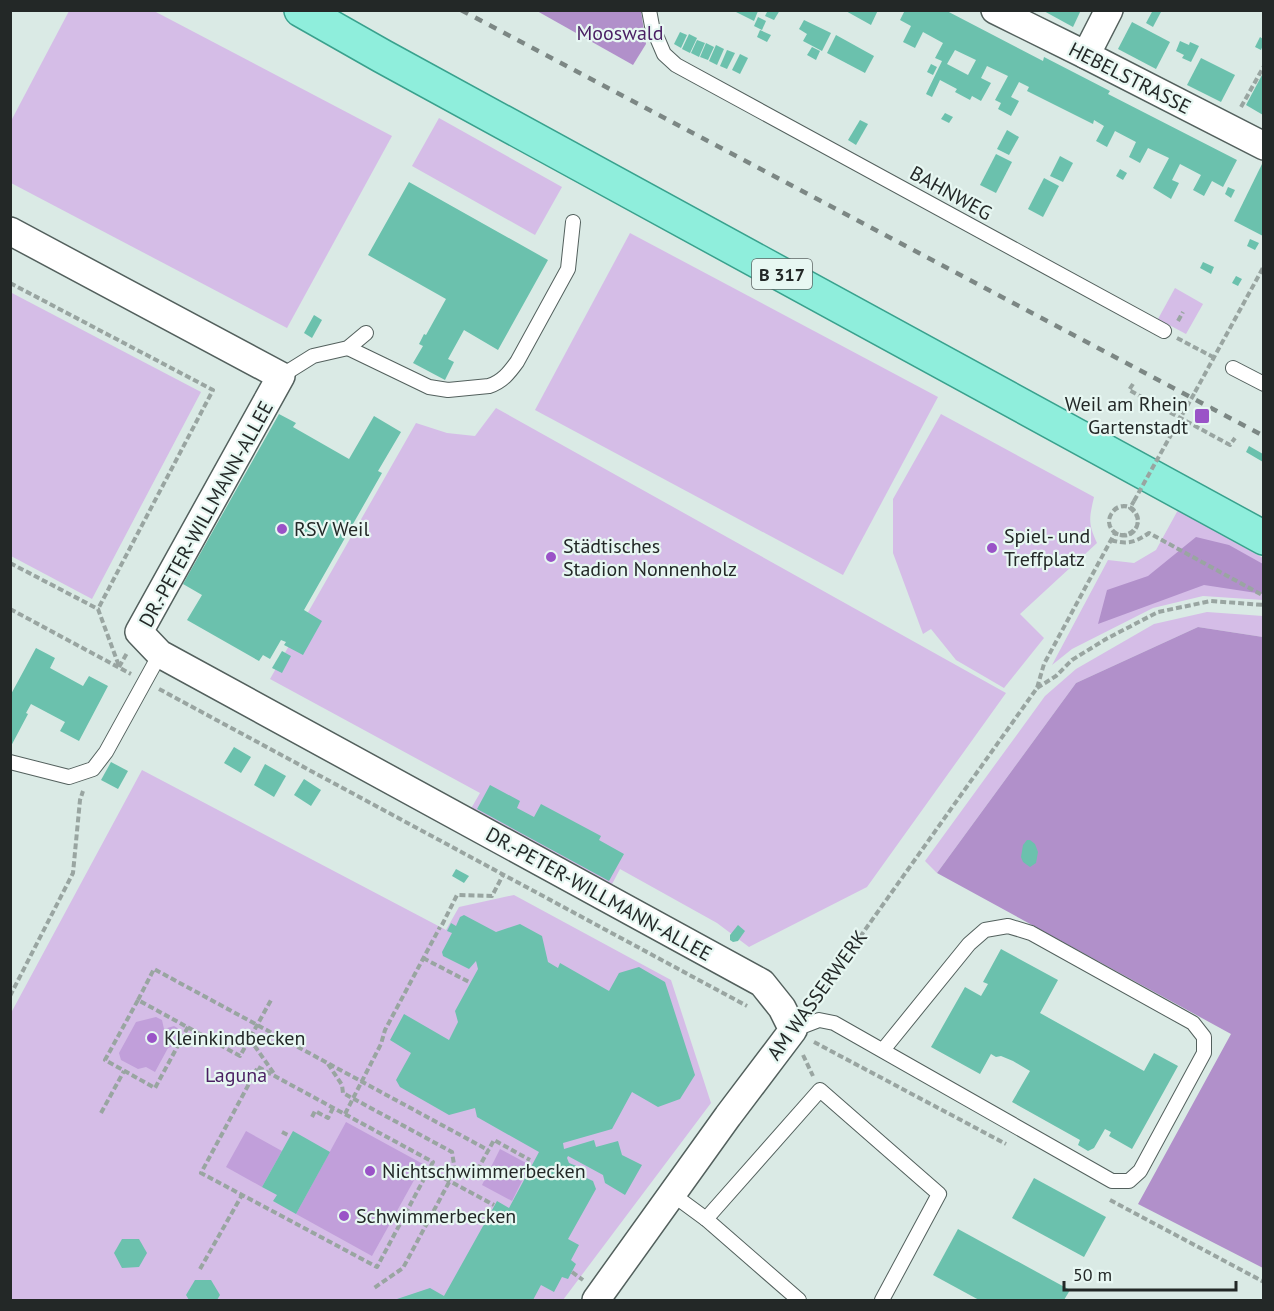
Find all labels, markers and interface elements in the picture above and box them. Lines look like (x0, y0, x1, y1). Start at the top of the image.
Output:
park label: Mooswald (577, 20, 663, 46)
street label: HEBELSTRASSE (1065, 36, 1195, 120)
street label: BAHNWEG (905, 160, 997, 226)
road number: B 317 (752, 259, 812, 289)
place label: Weil am Rhein Gartenstadt (1065, 391, 1188, 440)
street label: DR.-PETER-WILLMANN-ALLEE (133, 396, 279, 632)
marker: Weil am Rhein Gartenstadt (1193, 407, 1211, 425)
place label: RSV Weil (294, 516, 369, 542)
marker: RSV Weil (275, 522, 289, 536)
place label: Spiel- und Treffplatz (1004, 523, 1090, 572)
place label: Städtisches Stadion Nonnenholz (563, 533, 737, 582)
marker: Spiel- und Treffplatz (985, 541, 999, 555)
marker: Städtisches Stadion Nonnenholz (544, 550, 558, 564)
street label: DR.-PETER-WILLMANN-ALLEE (481, 821, 717, 967)
street label: AM WASSERWERK (761, 925, 873, 1065)
place label: Kleinkindbecken (164, 1025, 305, 1051)
marker: Kleinkindbecken (145, 1031, 159, 1045)
park label: Laguna (205, 1062, 267, 1088)
place label: Nichtschwimmerbecken (382, 1158, 586, 1184)
marker: Nichtschwimmerbecken (363, 1164, 377, 1178)
place label: Schwimmerbecken (356, 1203, 516, 1229)
marker: Schwimmerbecken (337, 1209, 351, 1223)
scale bar (1064, 1254, 1236, 1292)
text: 50 m (1073, 1263, 1112, 1286)

